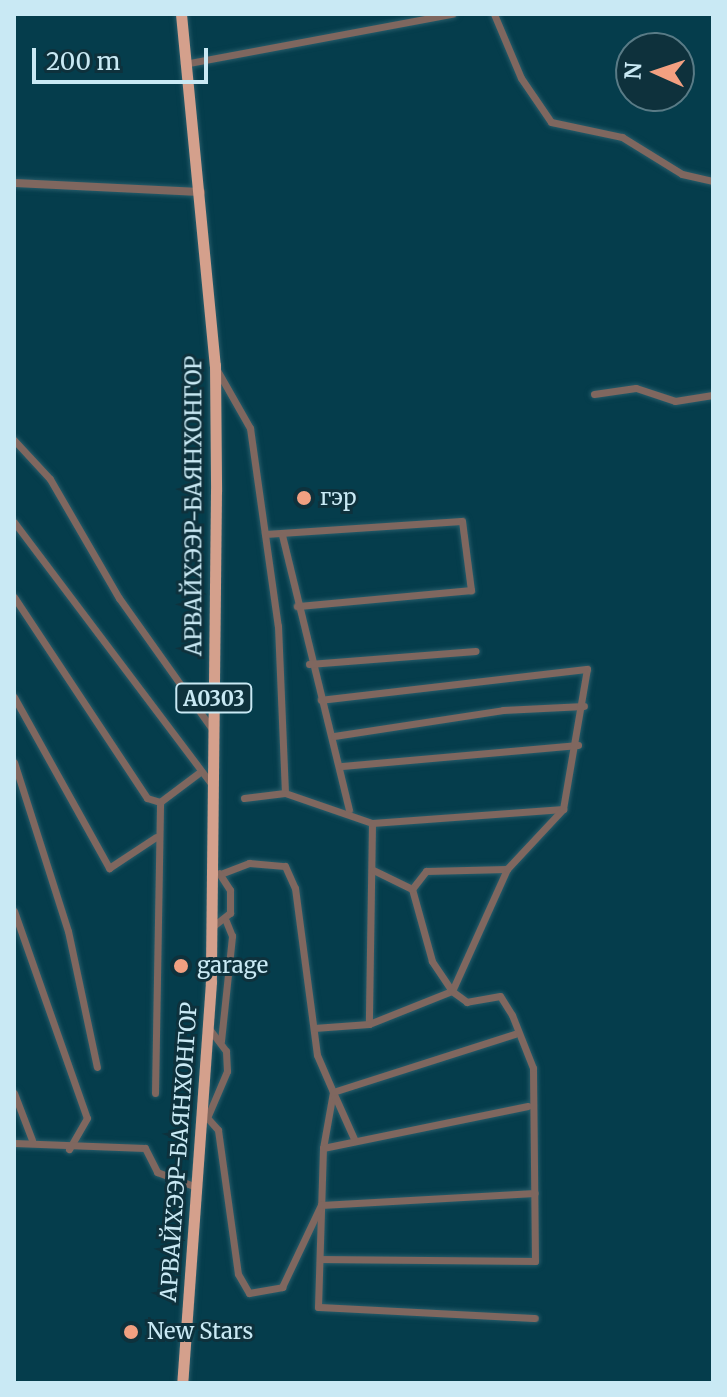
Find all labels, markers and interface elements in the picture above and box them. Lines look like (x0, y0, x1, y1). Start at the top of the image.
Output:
scale bar (36, 32, 212, 82)
north arrow (615, 32, 695, 112)
text: 200 m (46, 46, 120, 77)
text: N (619, 61, 647, 80)
street label: АРВАЙХЭЭР-БАЯНХОНГОР (181, 356, 207, 656)
place label: гэр (320, 485, 356, 511)
marker: гэр (295, 489, 313, 507)
road number: A0303 (174, 682, 254, 714)
place label: garage (197, 953, 268, 979)
marker: garage (172, 957, 190, 975)
street label: АРВАЙХЭЭР-БАЯНХОНГОР (155, 1001, 203, 1303)
place label: New Stars (147, 1319, 253, 1345)
marker: New Stars (122, 1323, 140, 1341)

